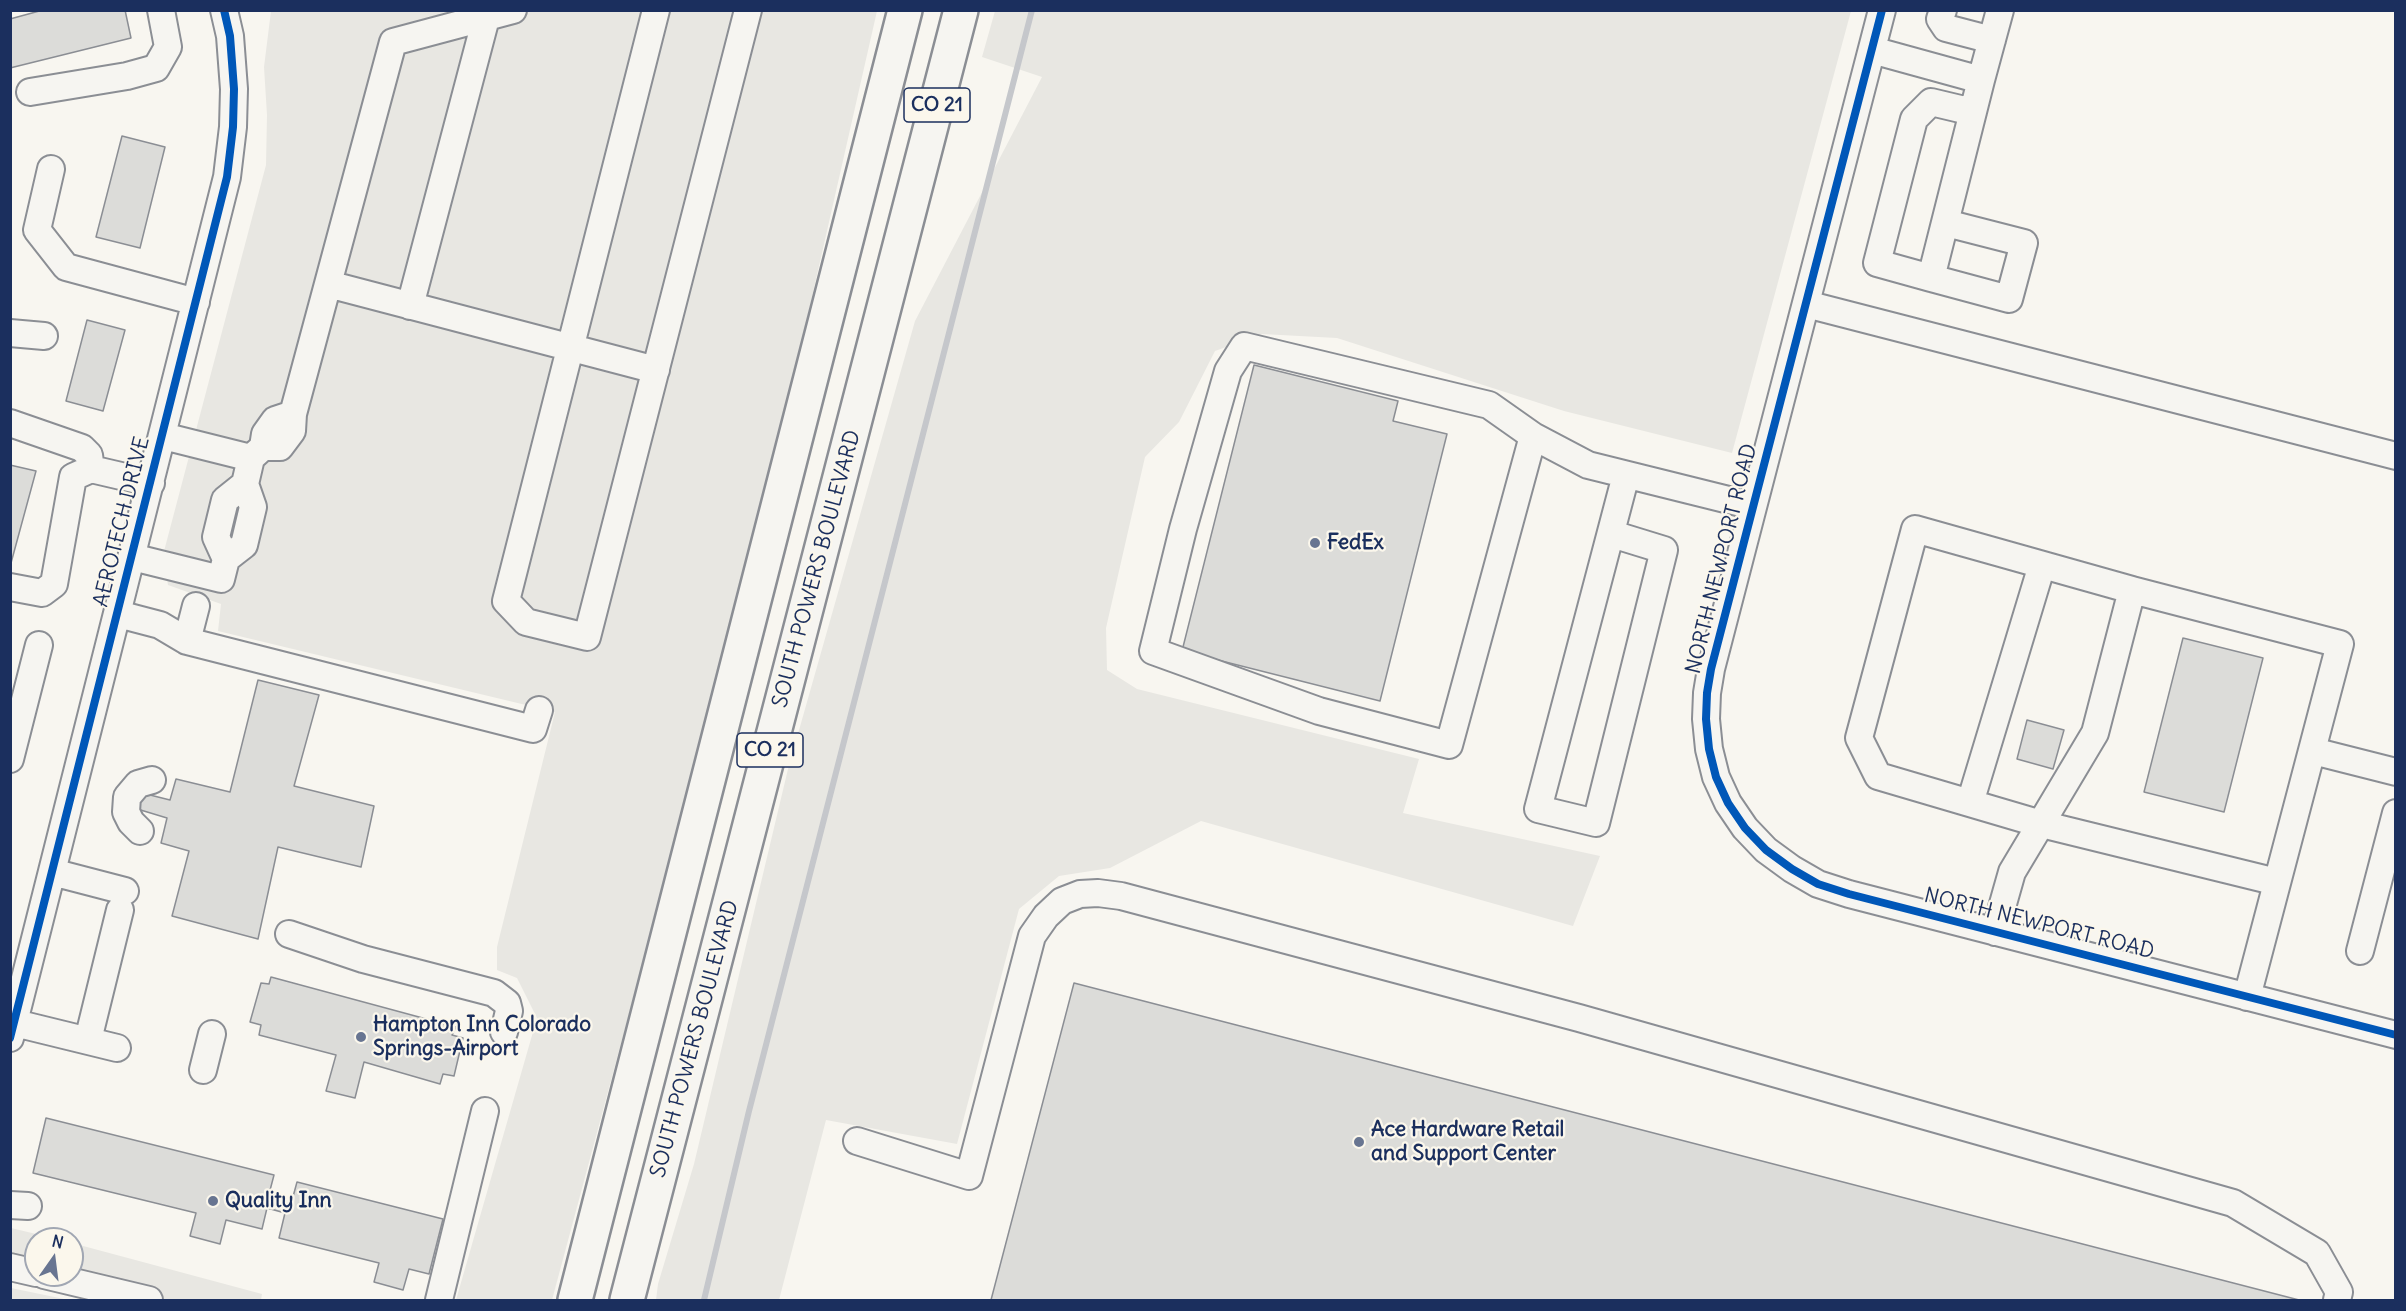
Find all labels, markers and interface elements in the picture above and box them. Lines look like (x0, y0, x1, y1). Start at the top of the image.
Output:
road number: CO 21 (904, 88, 970, 122)
street label: SOUTH POWERS BOULEVARD (768, 428, 866, 710)
street label: AEROTECH DRIVE (89, 434, 155, 610)
street label: NORTH NEWPORT ROAD (1681, 441, 1763, 677)
place label: FedEx (1327, 530, 1384, 556)
marker: FedEx (1308, 536, 1322, 550)
road number: CO 21 (737, 733, 803, 767)
street label: NORTH NEWPORT ROAD (1921, 883, 2157, 965)
street label: SOUTH POWERS BOULEVARD (646, 898, 744, 1180)
place label: Hampton Inn Colorado Springs-Airport (373, 1012, 591, 1062)
marker: Hampton Inn Colorado Springs-Airport (354, 1030, 368, 1044)
place label: Ace Hardware Retail and Support Center (1371, 1117, 1564, 1167)
marker: Ace Hardware Retail and Support Center (1352, 1135, 1366, 1149)
place label: Quality Inn (225, 1188, 332, 1214)
marker: Quality Inn (206, 1194, 220, 1208)
north arrow (24, 1227, 84, 1287)
text: N (50, 1230, 66, 1253)

